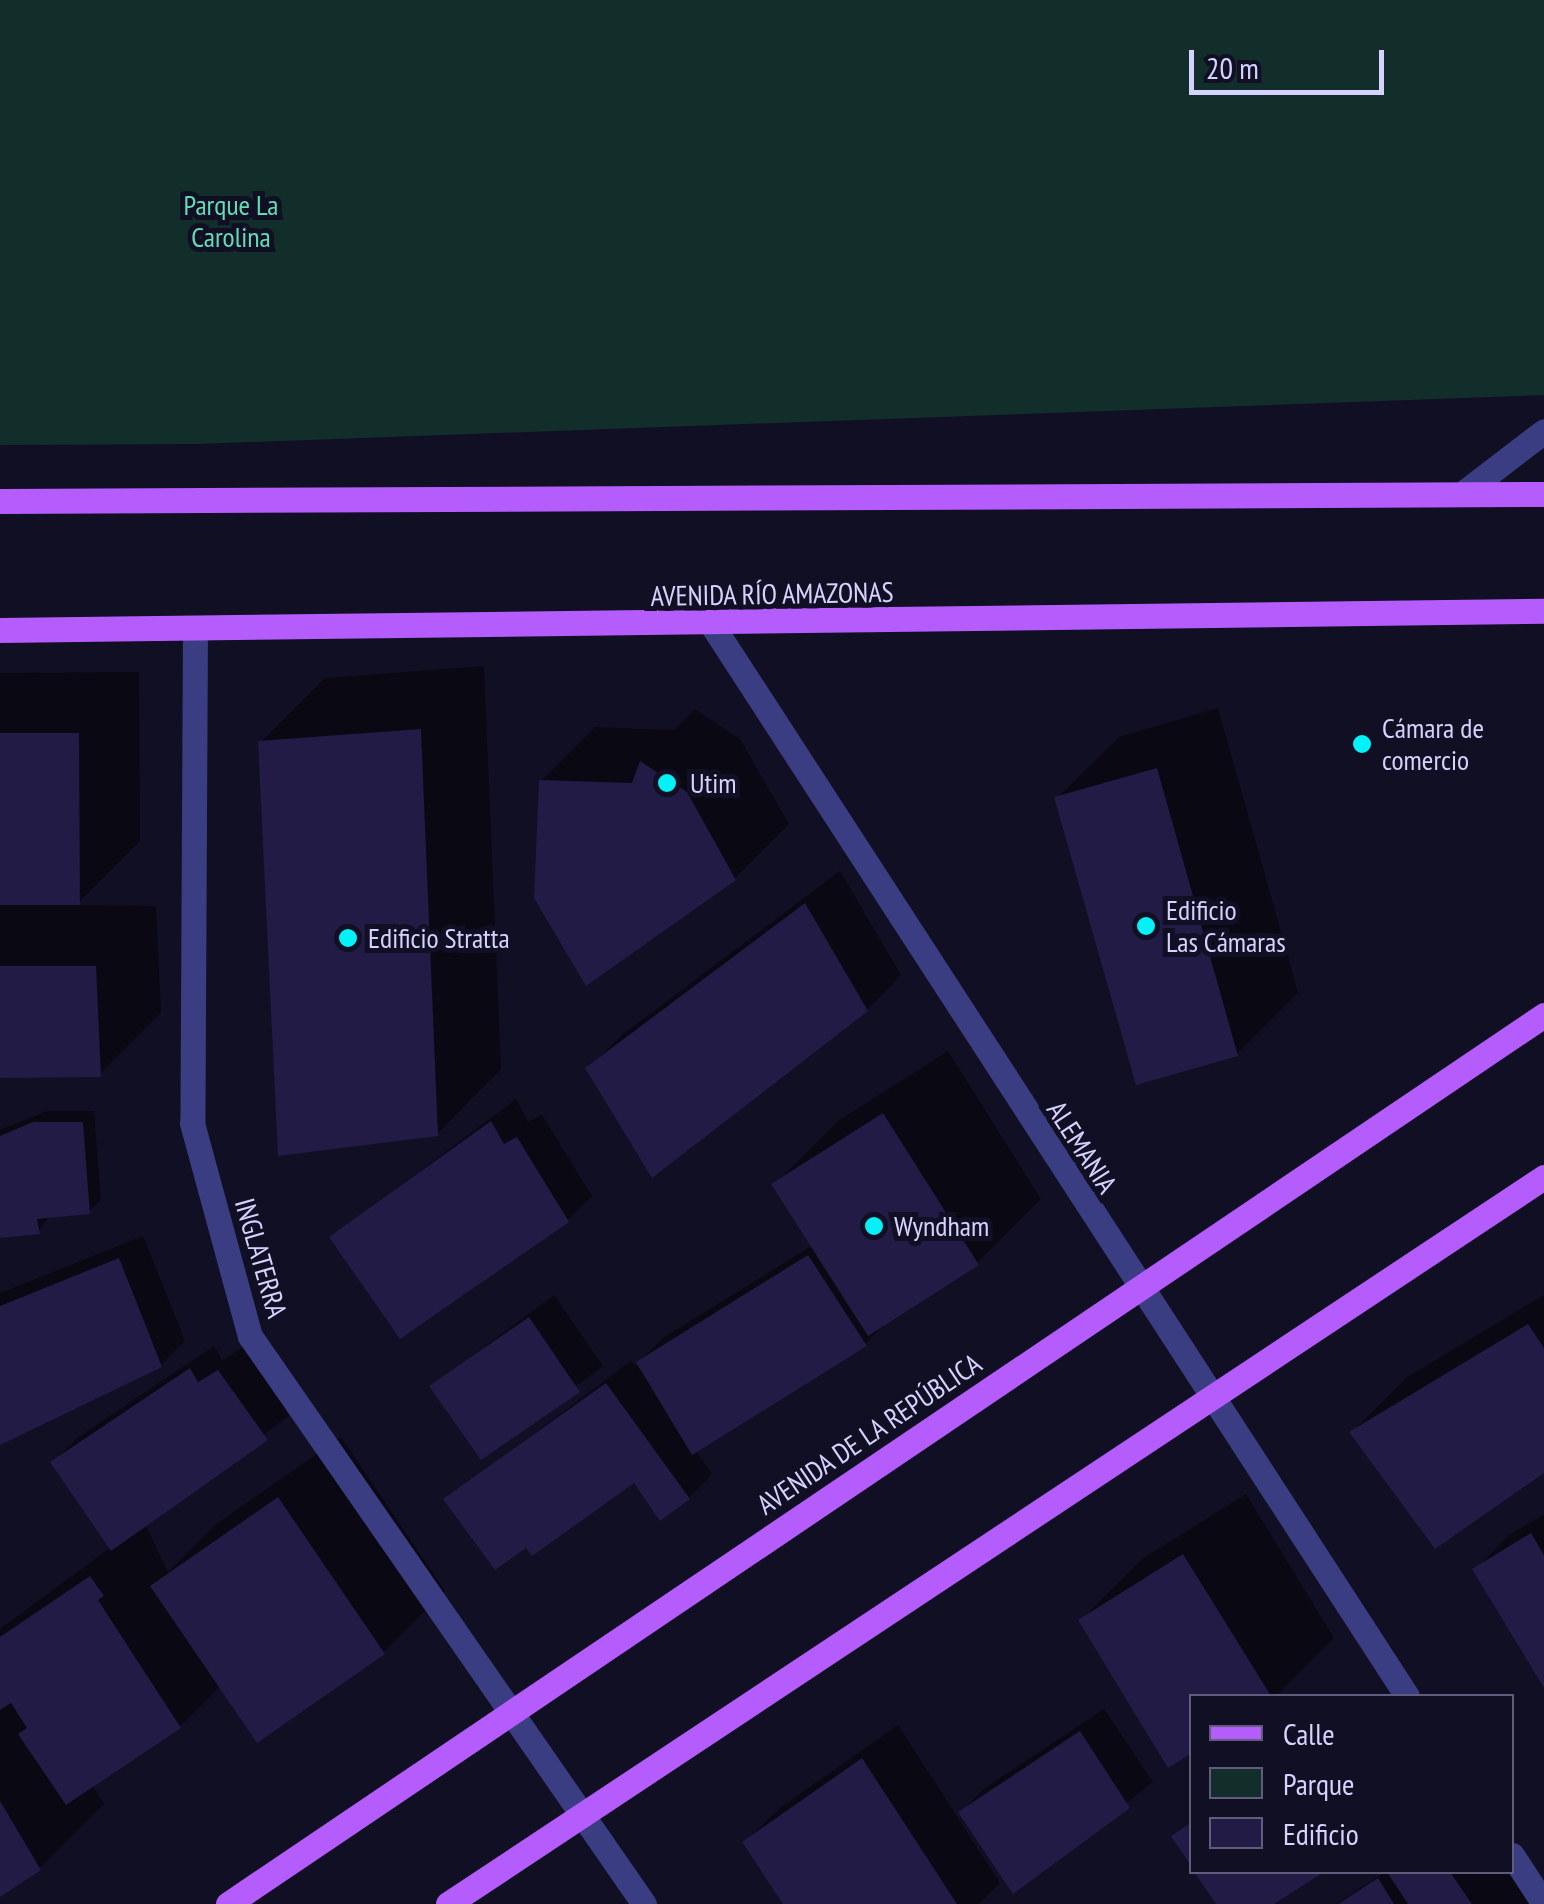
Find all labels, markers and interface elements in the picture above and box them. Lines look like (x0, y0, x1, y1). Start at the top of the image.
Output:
scale bar (1194, 30, 1389, 92)
text: 20 m (1206, 48, 1259, 87)
park label: Parque La Carolina (184, 188, 278, 254)
street label: AVENIDA RÍO AMAZONAS (649, 575, 895, 613)
place label: Cámara de comercio (1382, 711, 1484, 777)
marker: Cámara de comercio (1351, 733, 1373, 755)
place label: Utim (690, 766, 737, 800)
marker: Utim (654, 770, 680, 796)
place label: Edificio Las Cámaras (1166, 893, 1286, 959)
marker: Edificio Las Cámaras (1135, 915, 1157, 937)
place label: Edificio Stratta (368, 921, 510, 955)
marker: Edificio Stratta (337, 927, 359, 949)
street label: ALEMANIA (1040, 1095, 1124, 1199)
street label: INGLATERRA (228, 1194, 294, 1322)
place label: Wyndham (894, 1209, 989, 1243)
marker: Wyndham (863, 1215, 885, 1237)
street label: AVENIDA DE LA REPÚBLICA (750, 1346, 988, 1522)
legend (1189, 1694, 1514, 1874)
text: Calle (1283, 1714, 1335, 1753)
text: Parque (1283, 1764, 1354, 1803)
text: Edificio (1283, 1814, 1359, 1853)

